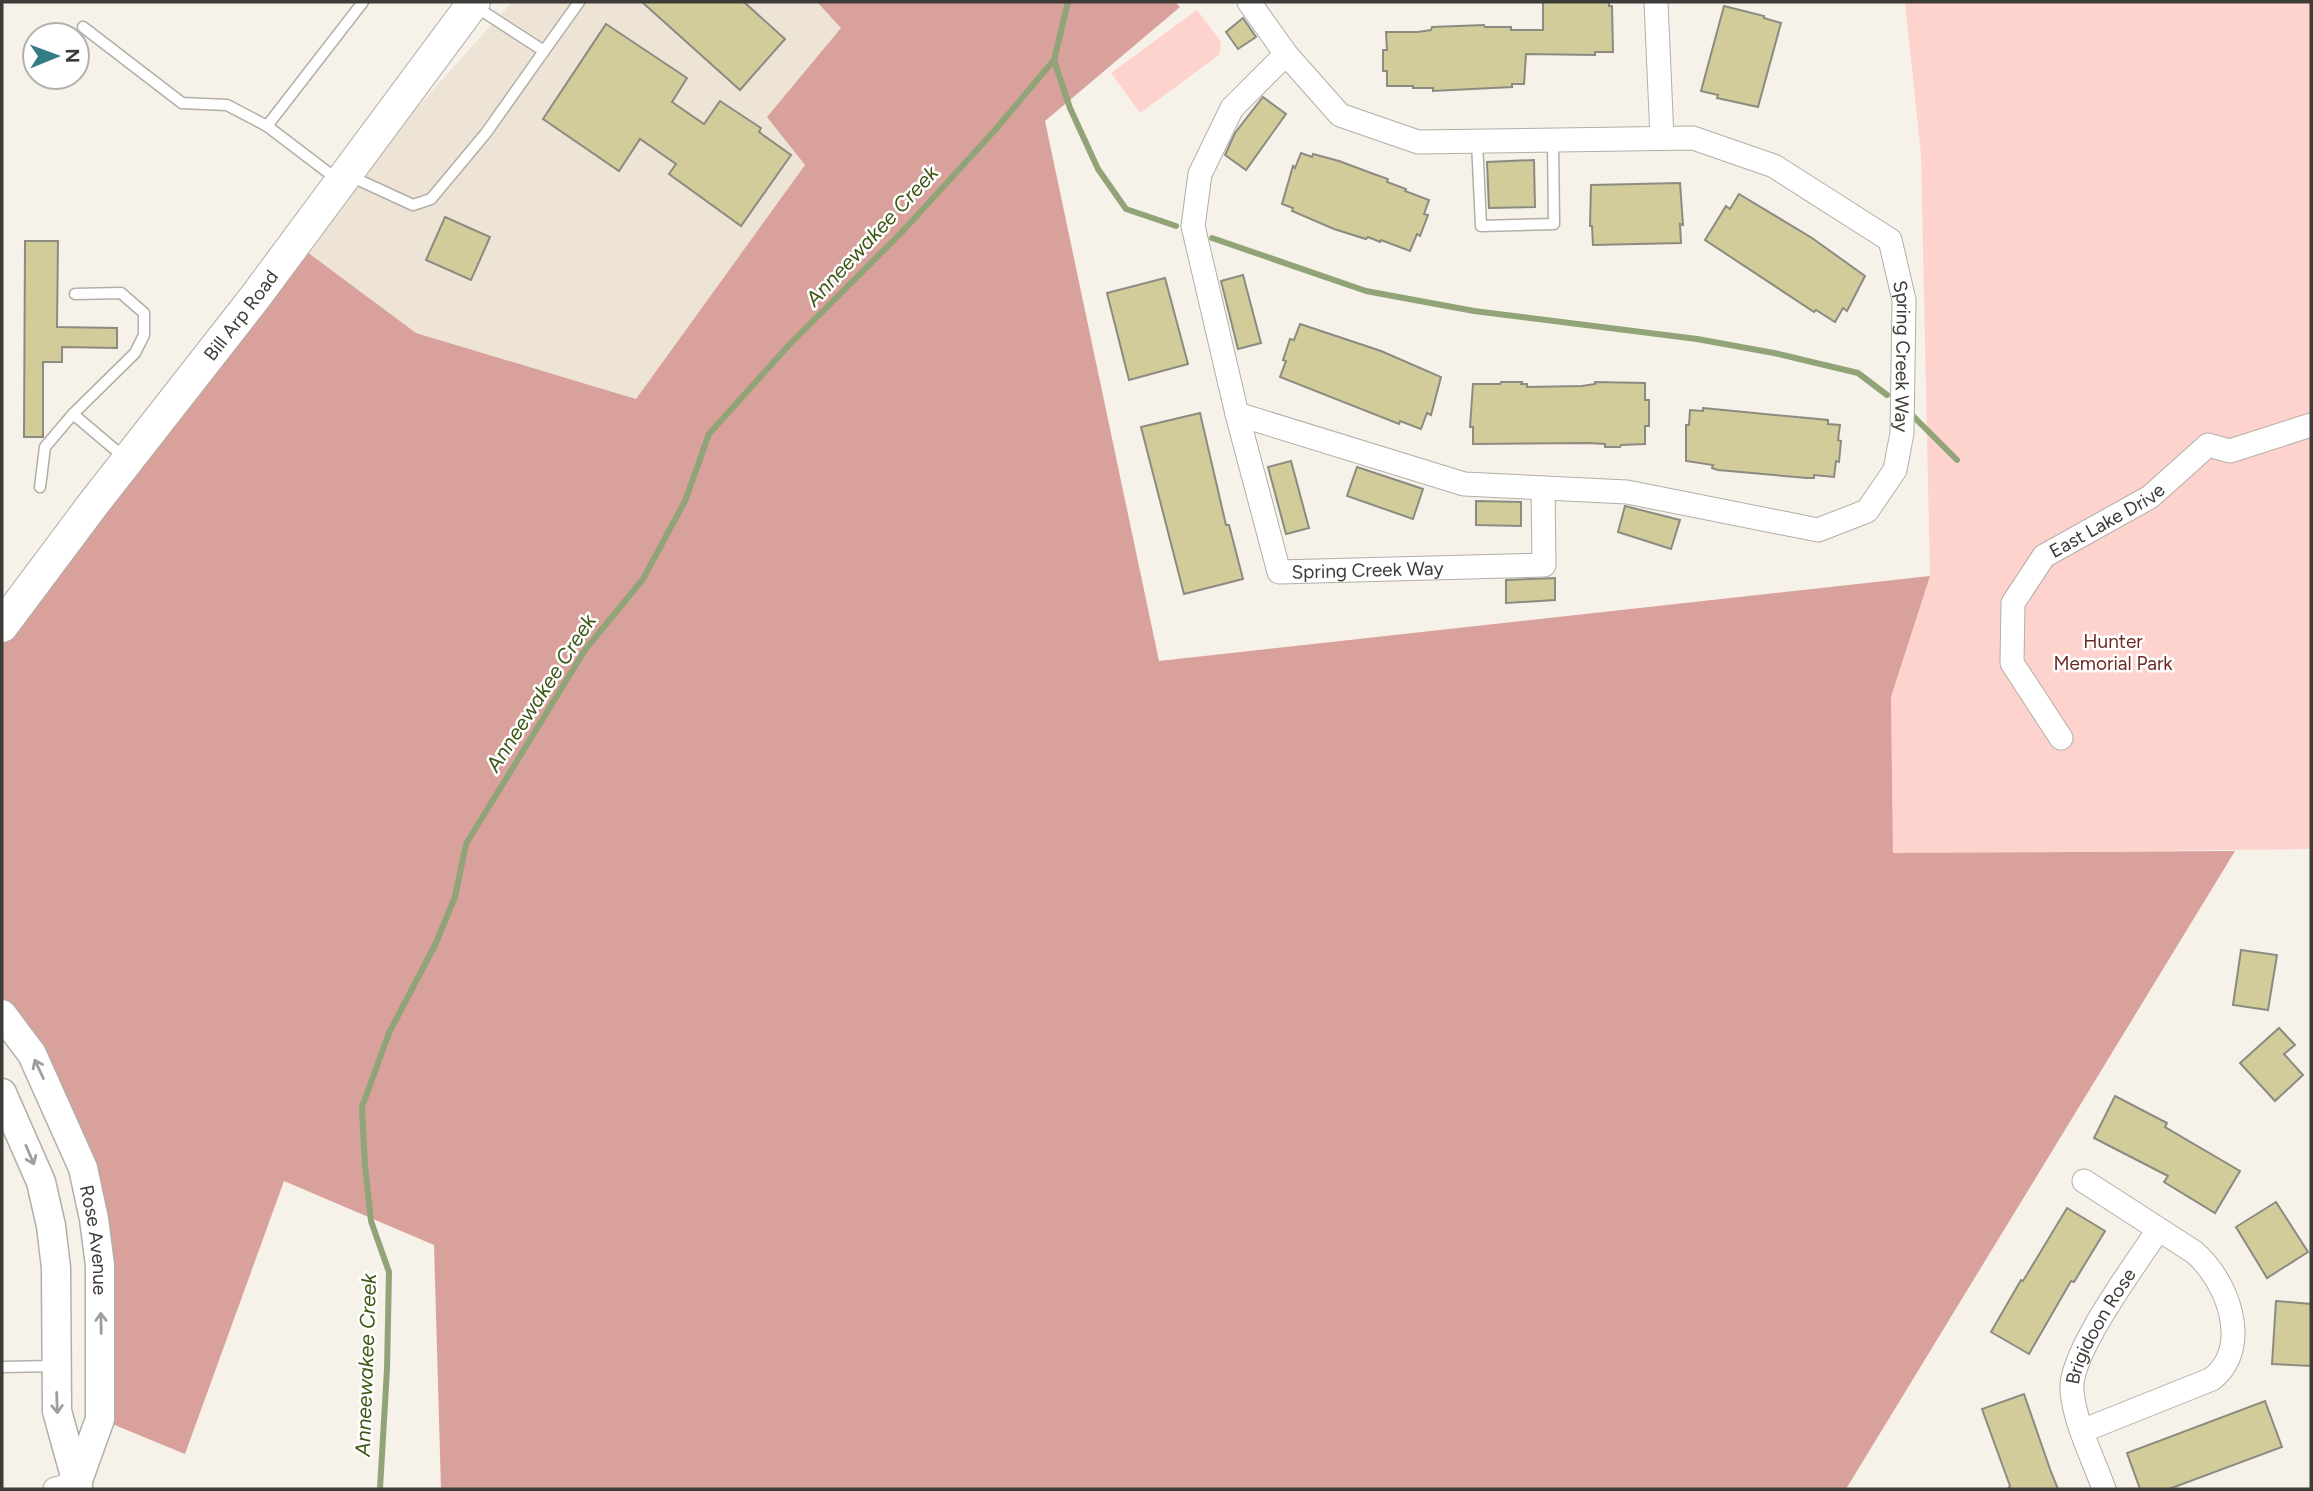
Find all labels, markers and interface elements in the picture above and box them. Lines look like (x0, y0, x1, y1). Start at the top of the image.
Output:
north arrow (21, 21, 91, 91)
text: N (61, 48, 84, 63)
water label: Anneewakee Creek (799, 160, 944, 312)
street label: Bill Arp Road (199, 266, 283, 365)
street label: Spring Creek Way (1888, 278, 1915, 432)
street label: East Lake Drive (2045, 478, 2170, 563)
street label: Spring Creek Way (1291, 557, 1444, 584)
water label: Anneewakee Creek (480, 609, 601, 777)
park label: Hunter Memorial Park (2053, 630, 2173, 675)
one-way arrow (32, 1059, 45, 1081)
one-way arrow (24, 1144, 37, 1165)
street label: Rose Avenue (75, 1183, 111, 1295)
street label: Brigidoon Rose (2061, 1264, 2141, 1386)
water label: Anneewakee Creek (350, 1272, 381, 1458)
one-way arrow (94, 1312, 108, 1335)
one-way arrow (51, 1391, 64, 1414)

